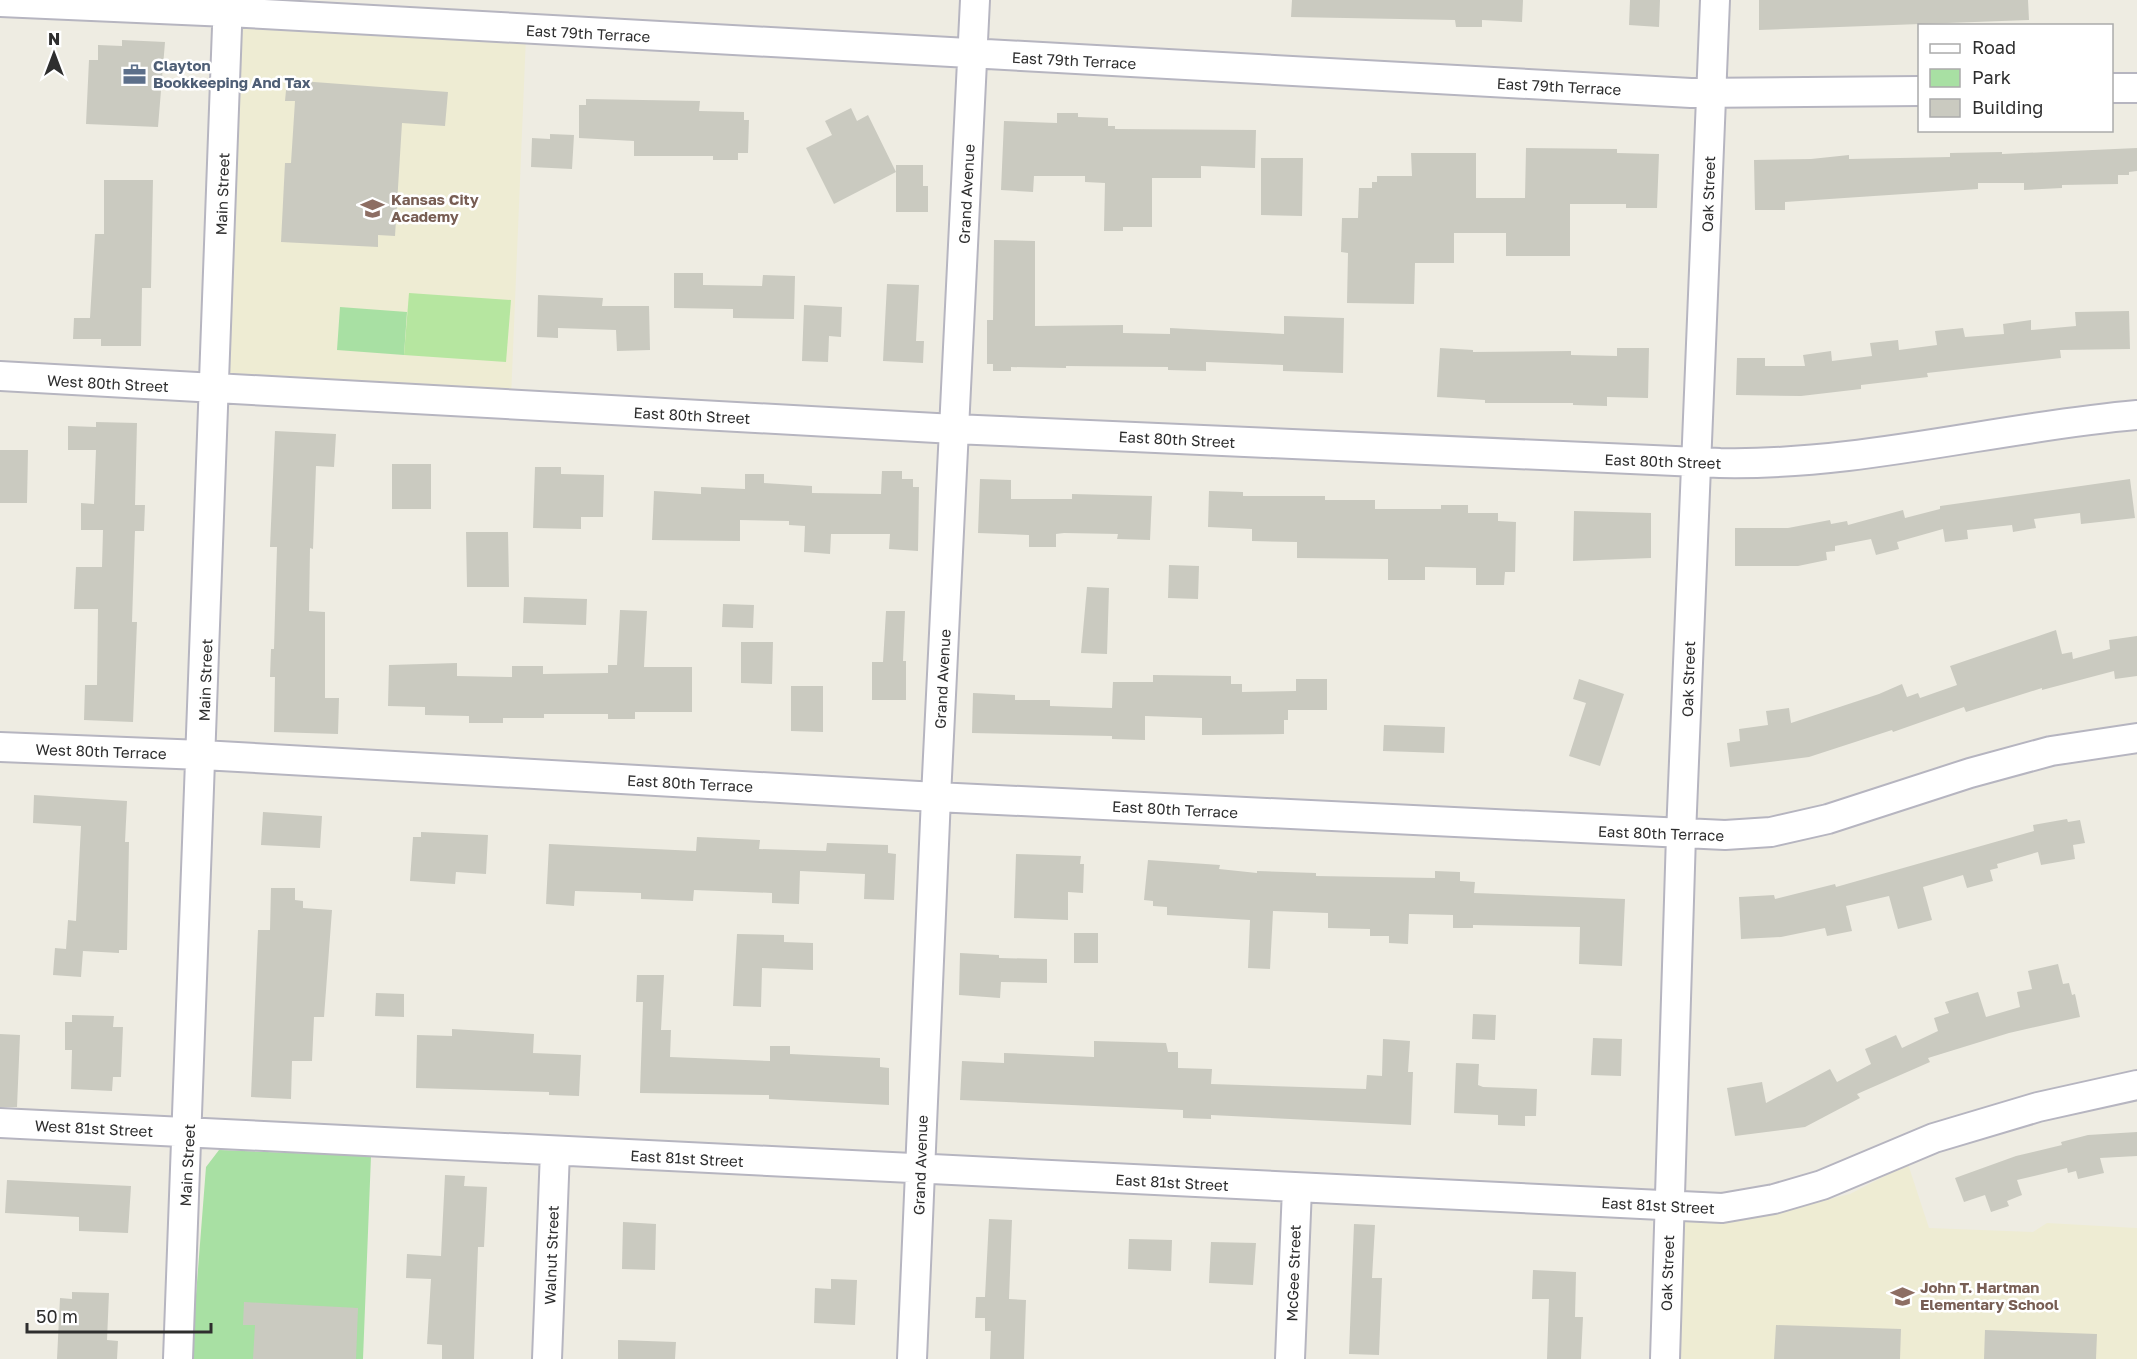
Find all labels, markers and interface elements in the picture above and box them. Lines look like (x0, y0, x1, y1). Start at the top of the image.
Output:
street label: East 79th Terrace (525, 21, 651, 45)
north arrow (24, 24, 84, 84)
legend (1918, 24, 2113, 132)
text: N (48, 29, 60, 49)
text: Road (1972, 36, 2016, 58)
street label: East 79th Terrace (1011, 48, 1137, 72)
place label: Clayton Bookkeeping And Tax (153, 56, 311, 91)
office icon: Clayton Bookkeeping And Tax (122, 61, 148, 87)
text: Park (1972, 66, 2011, 88)
street label: East 79th Terrace (1496, 74, 1622, 98)
text: Building (1972, 96, 2043, 118)
street label: Grand Avenue (954, 143, 978, 244)
street label: Main Street (212, 152, 232, 236)
street label: Oak Street (1698, 156, 1718, 232)
place label: Kansas City Academy (391, 190, 479, 225)
school or university icon: Kansas City Academy (360, 195, 386, 221)
street label: West 80th Street (47, 371, 169, 395)
street label: East 80th Street (633, 403, 751, 427)
street label: East 80th Street (1118, 427, 1236, 451)
street label: East 80th Street (1604, 450, 1722, 472)
street label: Grand Avenue (930, 628, 954, 729)
street label: Main Street (195, 638, 215, 722)
street label: Oak Street (1678, 641, 1698, 717)
street label: West 80th Terrace (35, 740, 167, 762)
street label: East 80th Terrace (627, 771, 754, 795)
street label: East 80th Terrace (1112, 797, 1239, 821)
street label: East 80th Terrace (1598, 822, 1725, 844)
street label: Grand Avenue (909, 1114, 931, 1215)
street label: West 81st Street (34, 1116, 154, 1140)
street label: Main Street (176, 1123, 198, 1207)
street label: East 81st Street (630, 1146, 744, 1170)
street label: East 81st Street (1115, 1170, 1229, 1194)
street label: East 81st Street (1601, 1193, 1715, 1217)
street label: Walnut Street (540, 1205, 562, 1305)
street label: McGee Street (1282, 1224, 1304, 1322)
street label: Oak Street (1657, 1235, 1677, 1311)
place label: John T. Hartman Elementary School (1920, 1278, 2059, 1313)
school or university icon: John T. Hartman Elementary School (1889, 1283, 1915, 1309)
scale bar (27, 1296, 212, 1334)
text: 50 m (36, 1305, 78, 1327)

